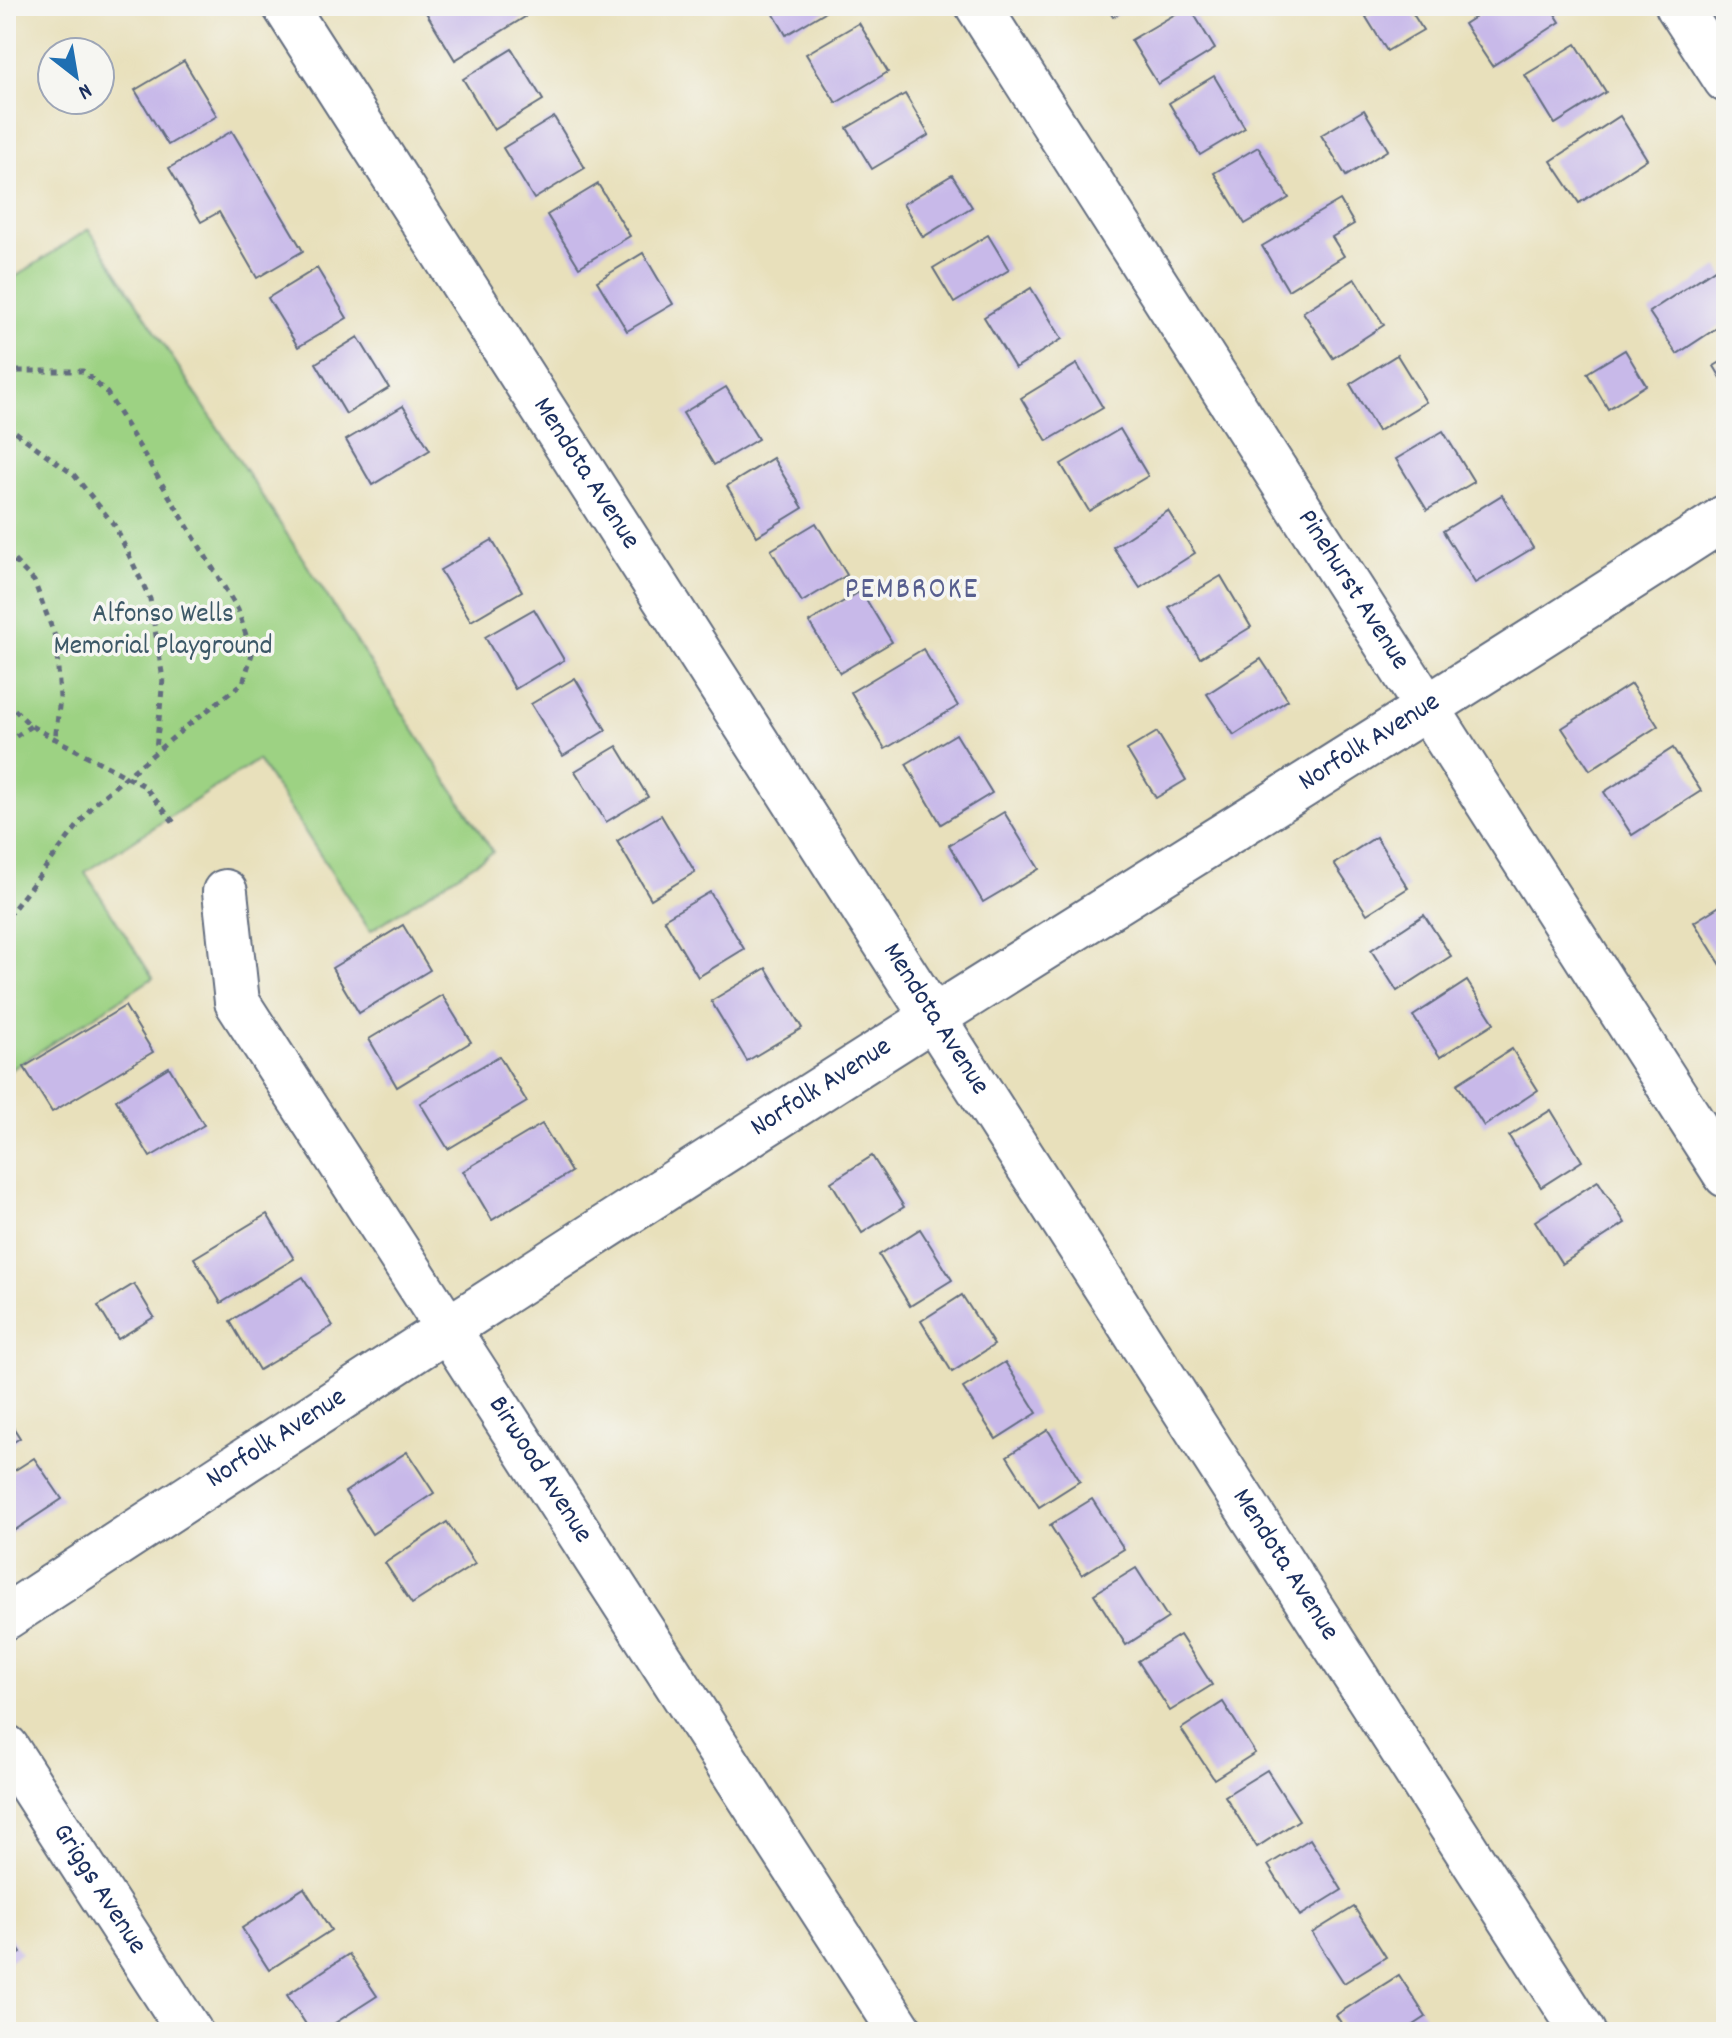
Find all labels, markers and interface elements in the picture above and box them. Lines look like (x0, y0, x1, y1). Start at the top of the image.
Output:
north arrow (36, 36, 116, 116)
text: N (72, 74, 97, 106)
street label: Mendota Avenue (521, 390, 649, 558)
street label: Pinehurst Avenue (1286, 502, 1418, 679)
district label: PEMBROKE (845, 570, 979, 613)
park label: Alfonso Wells Memorial Playground (53, 596, 273, 668)
street label: Norfolk Avenue (1292, 684, 1449, 803)
street label: Mendota Avenue (871, 936, 998, 1104)
street label: Norfolk Avenue (743, 1029, 900, 1149)
street label: Norfolk Avenue (199, 1379, 355, 1500)
street label: Birwood Avenue (477, 1389, 601, 1552)
street label: Mendota Avenue (1220, 1481, 1348, 1649)
street label: Griggs Avenue (41, 1816, 155, 1963)

